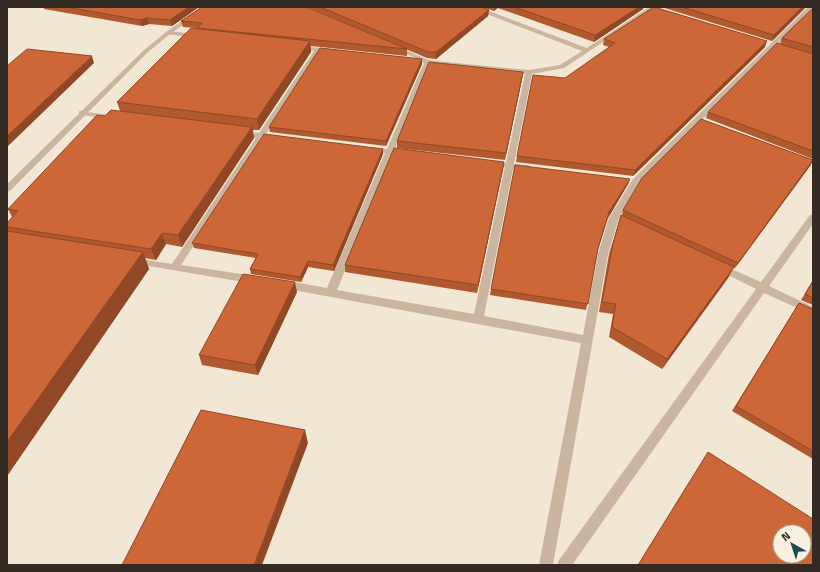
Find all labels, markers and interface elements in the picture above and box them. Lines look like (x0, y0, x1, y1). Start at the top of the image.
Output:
north arrow (772, 524, 812, 564)
text: N (778, 528, 794, 545)

